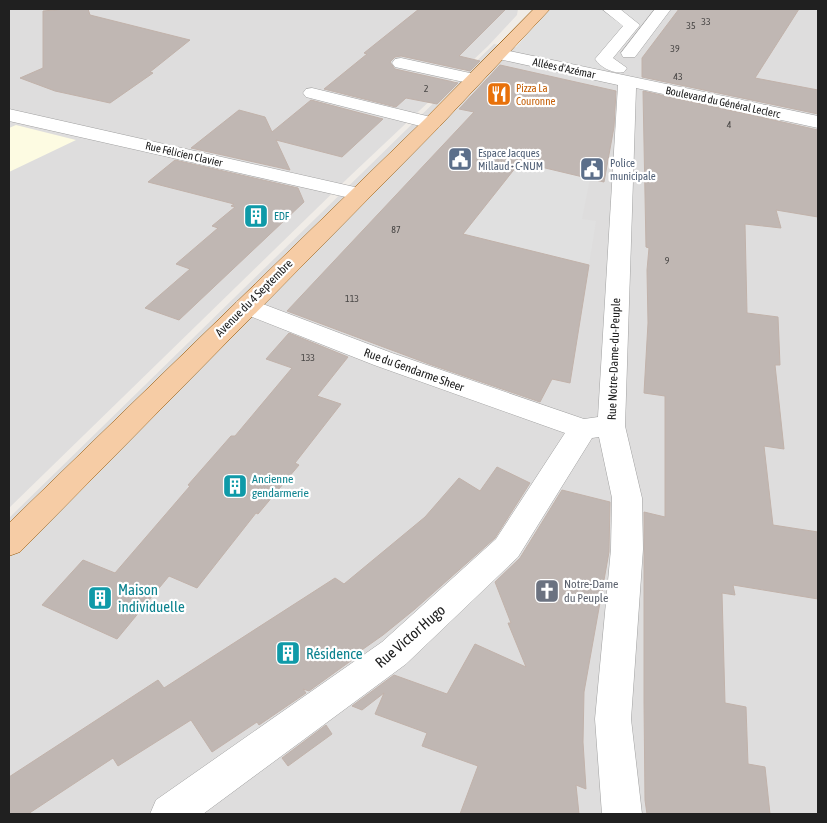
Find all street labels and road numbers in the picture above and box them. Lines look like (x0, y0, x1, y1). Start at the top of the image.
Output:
street label: Allées d'Azémar (531, 55, 597, 81)
street label: Boulevard du Général Leclerc (665, 84, 782, 120)
street label: Rue Félicien Clavier (144, 139, 224, 169)
street label: Avenue du 4 Septembre (212, 256, 296, 340)
street label: Rue Notre-Dame-du-Peuple (605, 298, 623, 420)
street label: Rue du Gendarme Sheer (362, 345, 466, 395)
street label: Rue Victor Hugo (372, 601, 448, 671)

